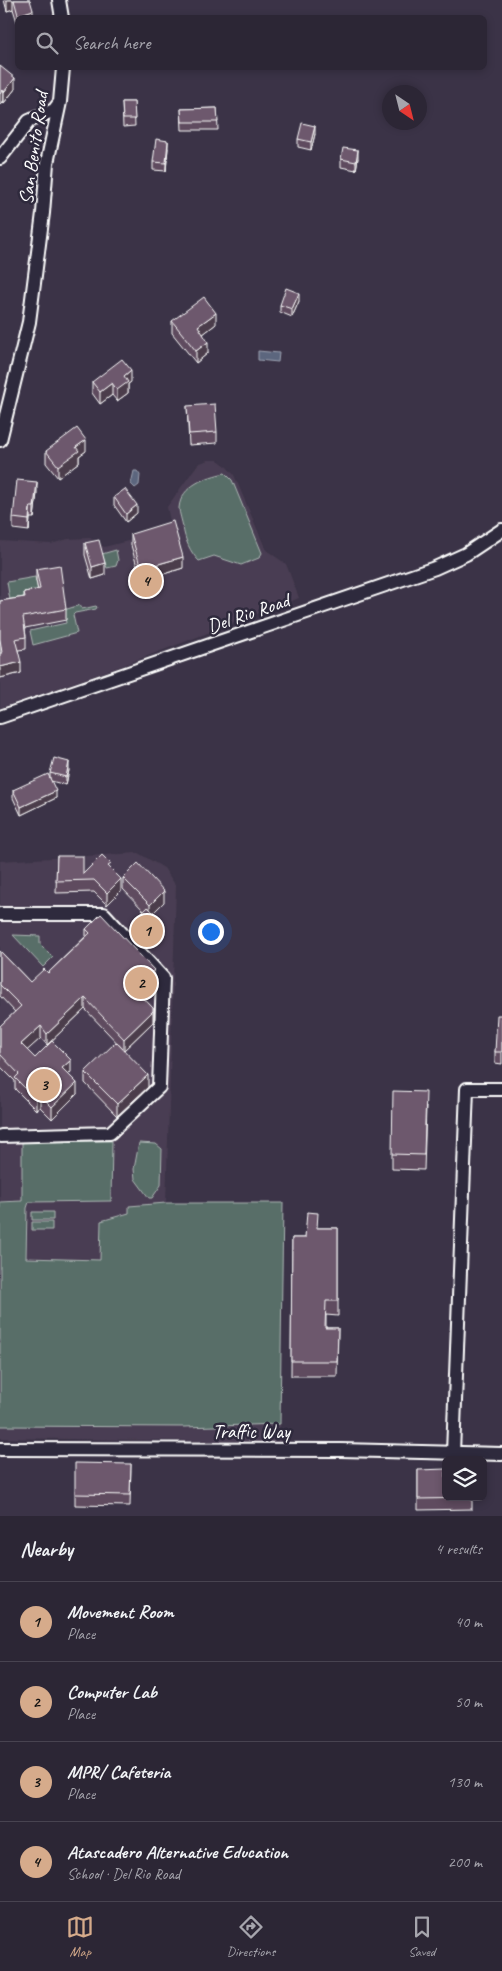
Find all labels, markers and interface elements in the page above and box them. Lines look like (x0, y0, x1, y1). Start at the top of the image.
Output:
search box (15, 15, 487, 70)
icon: search (33, 29, 61, 57)
text: Search here (73, 31, 150, 55)
north arrow (382, 85, 427, 130)
street label: San Benito Road (13, 87, 54, 206)
pin: 4 (130, 562, 162, 600)
street label: Del Rio Road (204, 587, 295, 639)
pin: 1 (131, 912, 163, 950)
your location (198, 919, 224, 945)
pin: 2 (125, 964, 157, 1002)
pin: 3 (28, 1066, 60, 1104)
street label: Traffic Way (212, 1419, 292, 1444)
map controls (442, 1456, 487, 1501)
button: layers (442, 1456, 487, 1501)
text: Nearby (20, 1536, 73, 1562)
text: 4 results (435, 1539, 482, 1559)
text: Movement Room (67, 1600, 174, 1624)
text: 1 (32, 1612, 40, 1632)
text: 40 m (455, 1612, 482, 1632)
text: Place (67, 1624, 95, 1644)
text: Computer Lab (67, 1680, 157, 1704)
text: 2 (32, 1692, 40, 1712)
text: 50 m (455, 1692, 482, 1712)
text: Place (67, 1704, 95, 1724)
text: MPR/ Cafeteria (67, 1760, 170, 1784)
text: 3 (32, 1772, 40, 1792)
text: 130 m (448, 1772, 482, 1792)
text: Place (67, 1784, 95, 1804)
text: Atascadero Alternative Education (67, 1840, 288, 1864)
text: 4 (32, 1852, 40, 1872)
text: 200 m (448, 1852, 482, 1872)
text: School · Del Rio Road (67, 1864, 180, 1884)
tab: Map (66, 1913, 94, 1960)
tab: Directions (227, 1913, 275, 1960)
tab: Saved (408, 1913, 436, 1960)

